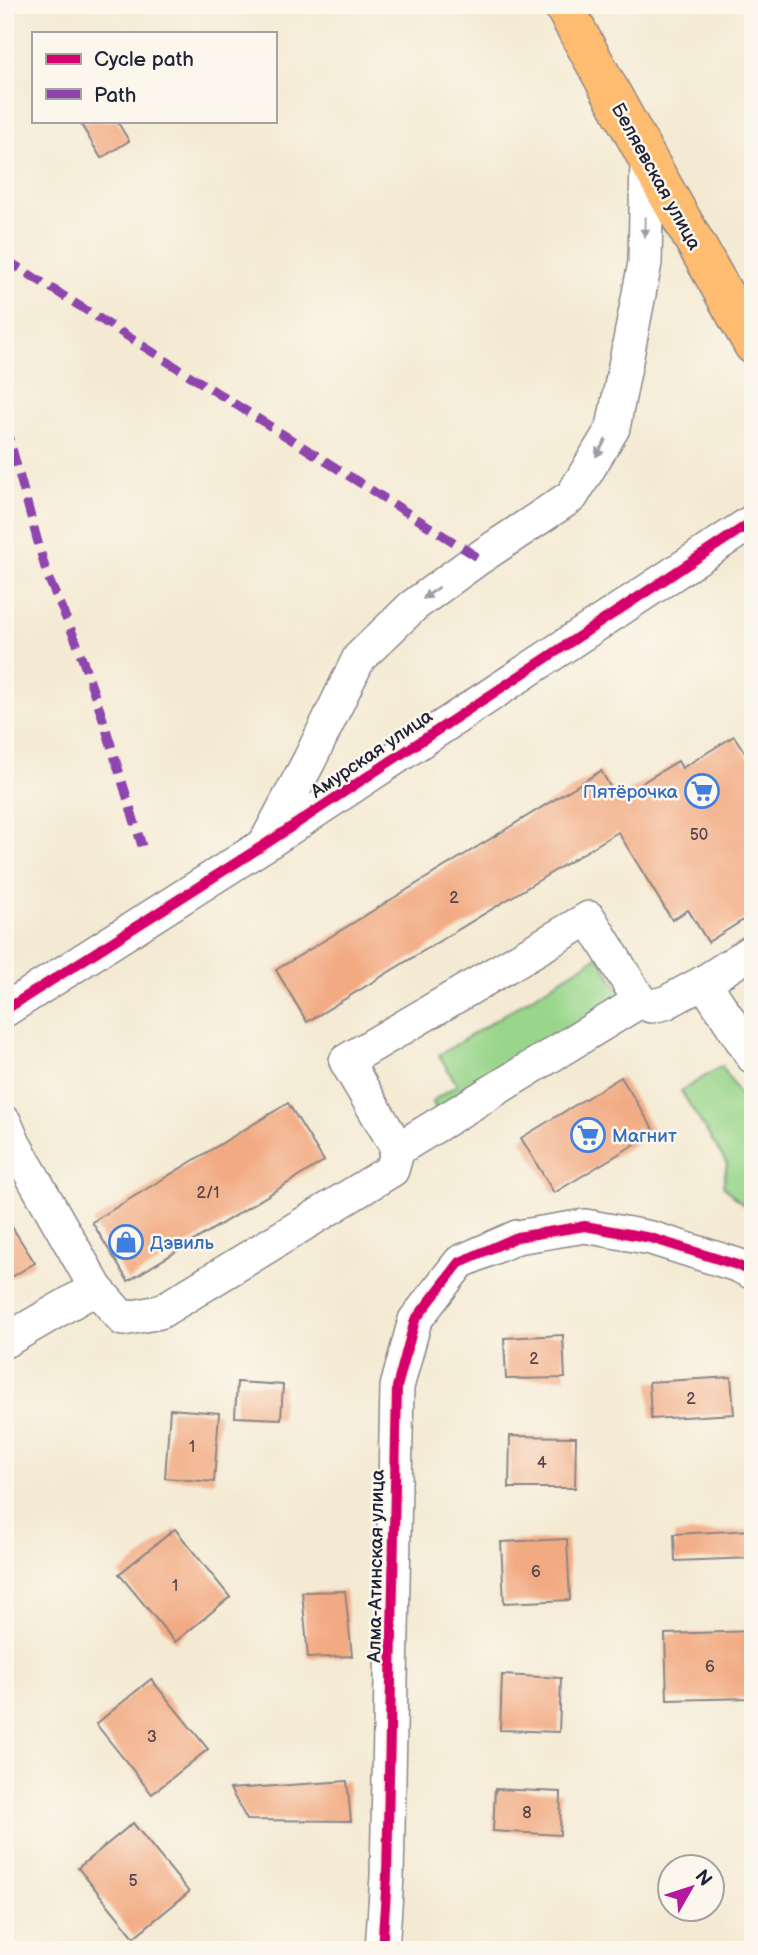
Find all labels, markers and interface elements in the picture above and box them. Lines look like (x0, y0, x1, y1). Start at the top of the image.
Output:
legend (32, 32, 276, 122)
text: Cycle path (94, 47, 194, 72)
text: Path (94, 83, 136, 108)
street label: Беляевская улица (606, 99, 706, 254)
one-way arrow (640, 216, 651, 238)
one-way arrow (595, 438, 608, 457)
one-way arrow (422, 585, 440, 599)
street label: Амурская улица (306, 705, 437, 804)
supermarket icon: Пятёрочка (683, 772, 721, 810)
place label: Пятёрочка (583, 781, 678, 804)
house number: 50 (690, 826, 708, 845)
house number: 2 (449, 889, 459, 908)
supermarket icon: Магнит (569, 1116, 607, 1154)
place label: Магнит (612, 1125, 677, 1148)
house number: 2/1 (197, 1184, 219, 1203)
shop icon: Дэвиль (107, 1223, 145, 1261)
place label: Дэвиль (150, 1232, 215, 1255)
house number: 2 (529, 1350, 539, 1369)
house number: 2 (686, 1390, 696, 1409)
house number: 1 (189, 1438, 195, 1457)
house number: 4 (537, 1454, 547, 1473)
street label: Алма-Атинская улица (363, 1469, 390, 1664)
house number: 6 (531, 1563, 541, 1582)
house number: 1 (172, 1577, 178, 1596)
house number: 6 (705, 1658, 715, 1677)
house number: 3 (147, 1728, 157, 1747)
house number: 8 (522, 1804, 532, 1823)
north arrow (656, 1854, 726, 1924)
text: N (690, 1865, 716, 1891)
house number: 5 (128, 1872, 138, 1891)

